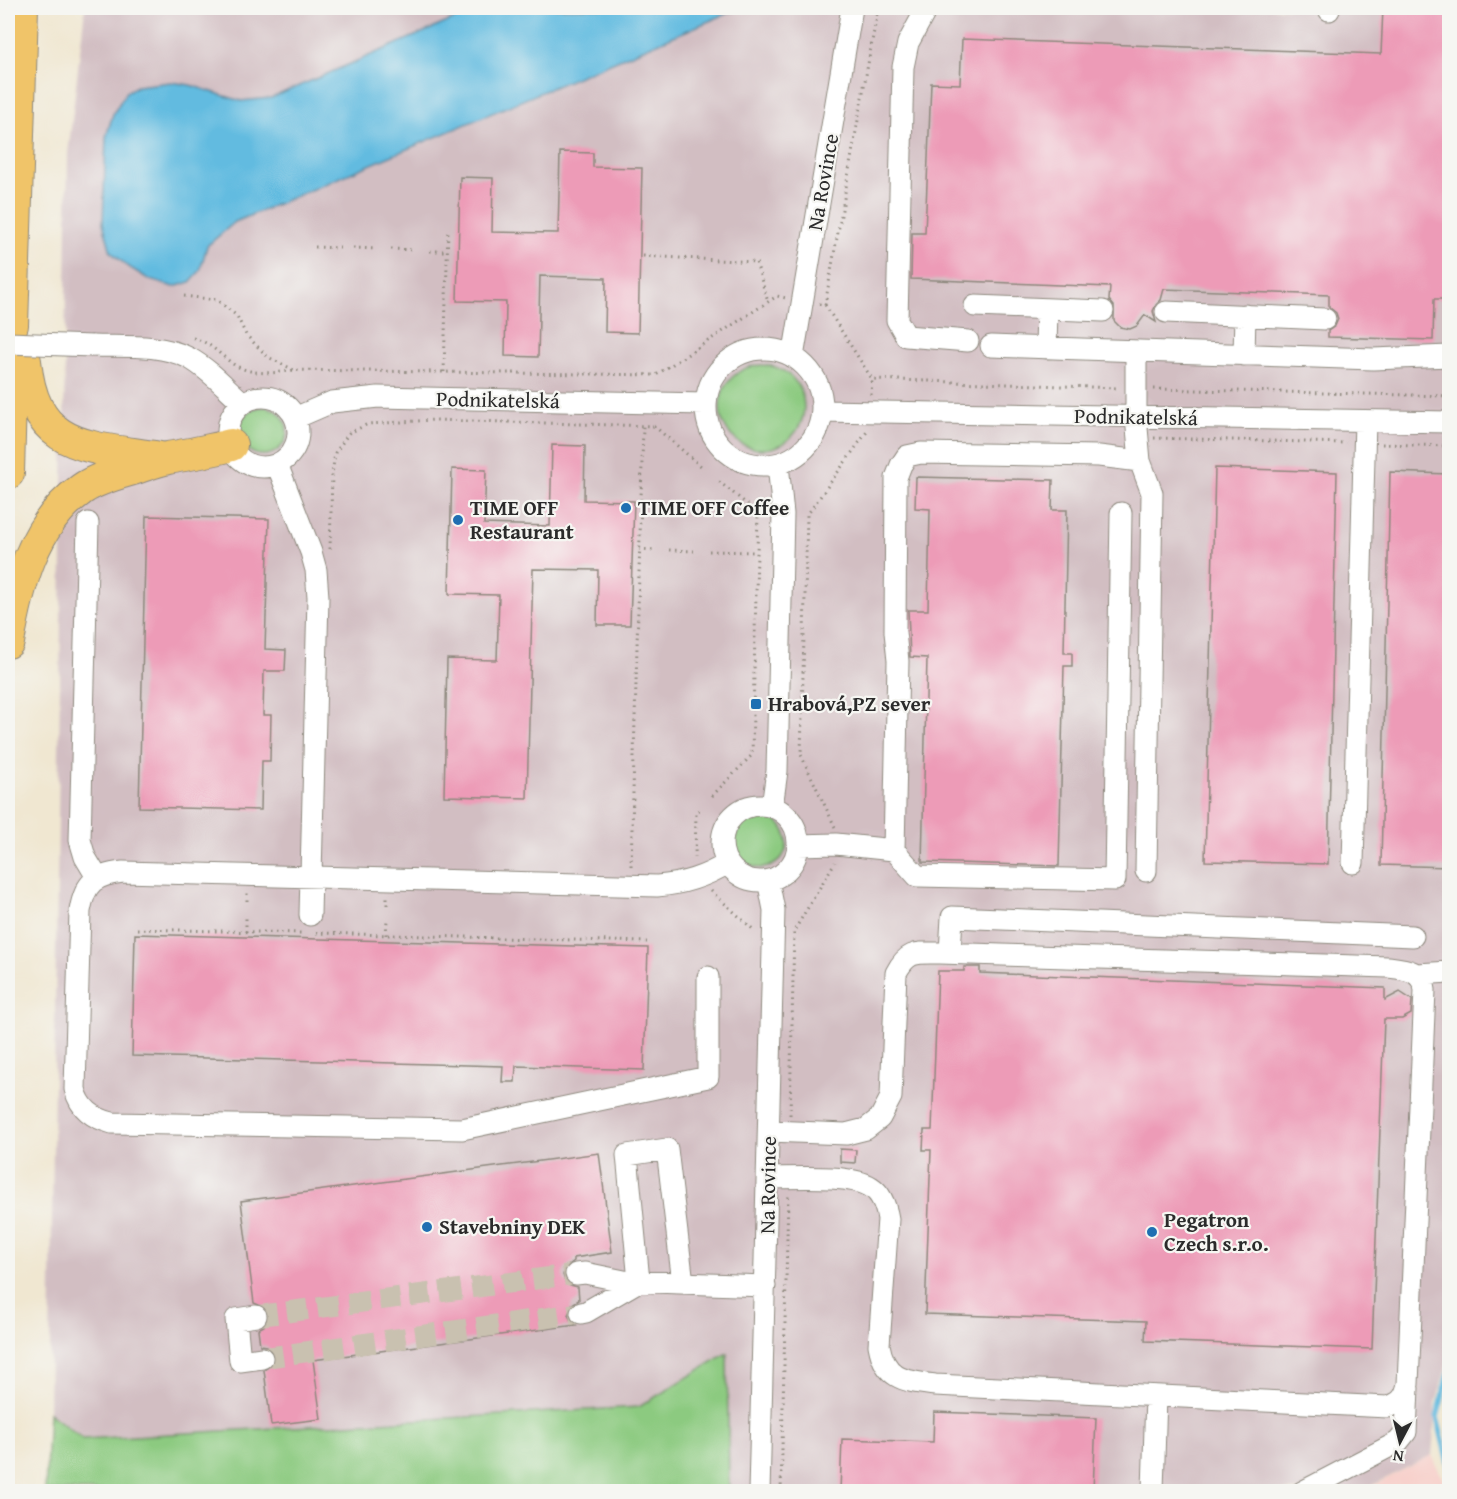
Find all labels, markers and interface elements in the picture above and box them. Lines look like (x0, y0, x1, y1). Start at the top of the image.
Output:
street label: Na Rovince (799, 131, 846, 233)
street label: Podnikatelská (436, 383, 560, 416)
street label: Podnikatelská (1074, 400, 1198, 433)
place label: TIME OFF Restaurant (470, 492, 574, 547)
place label: TIME OFF Coffee (638, 492, 789, 523)
marker: TIME OFF Coffee (619, 501, 633, 515)
marker: TIME OFF Restaurant (451, 513, 465, 527)
place label: Hrabová,PZ sever (768, 688, 931, 719)
marker: Hrabová,PZ sever (749, 697, 763, 711)
street label: Na Rovince (751, 1136, 784, 1234)
place label: Pegatron Czech s.r.o. (1164, 1204, 1269, 1259)
place label: Stavebniny DEK (439, 1211, 586, 1242)
marker: Stavebniny DEK (420, 1220, 434, 1234)
marker: Pegatron Czech s.r.o. (1145, 1225, 1159, 1239)
north arrow (1370, 1412, 1430, 1472)
text: N (1391, 1444, 1405, 1469)

